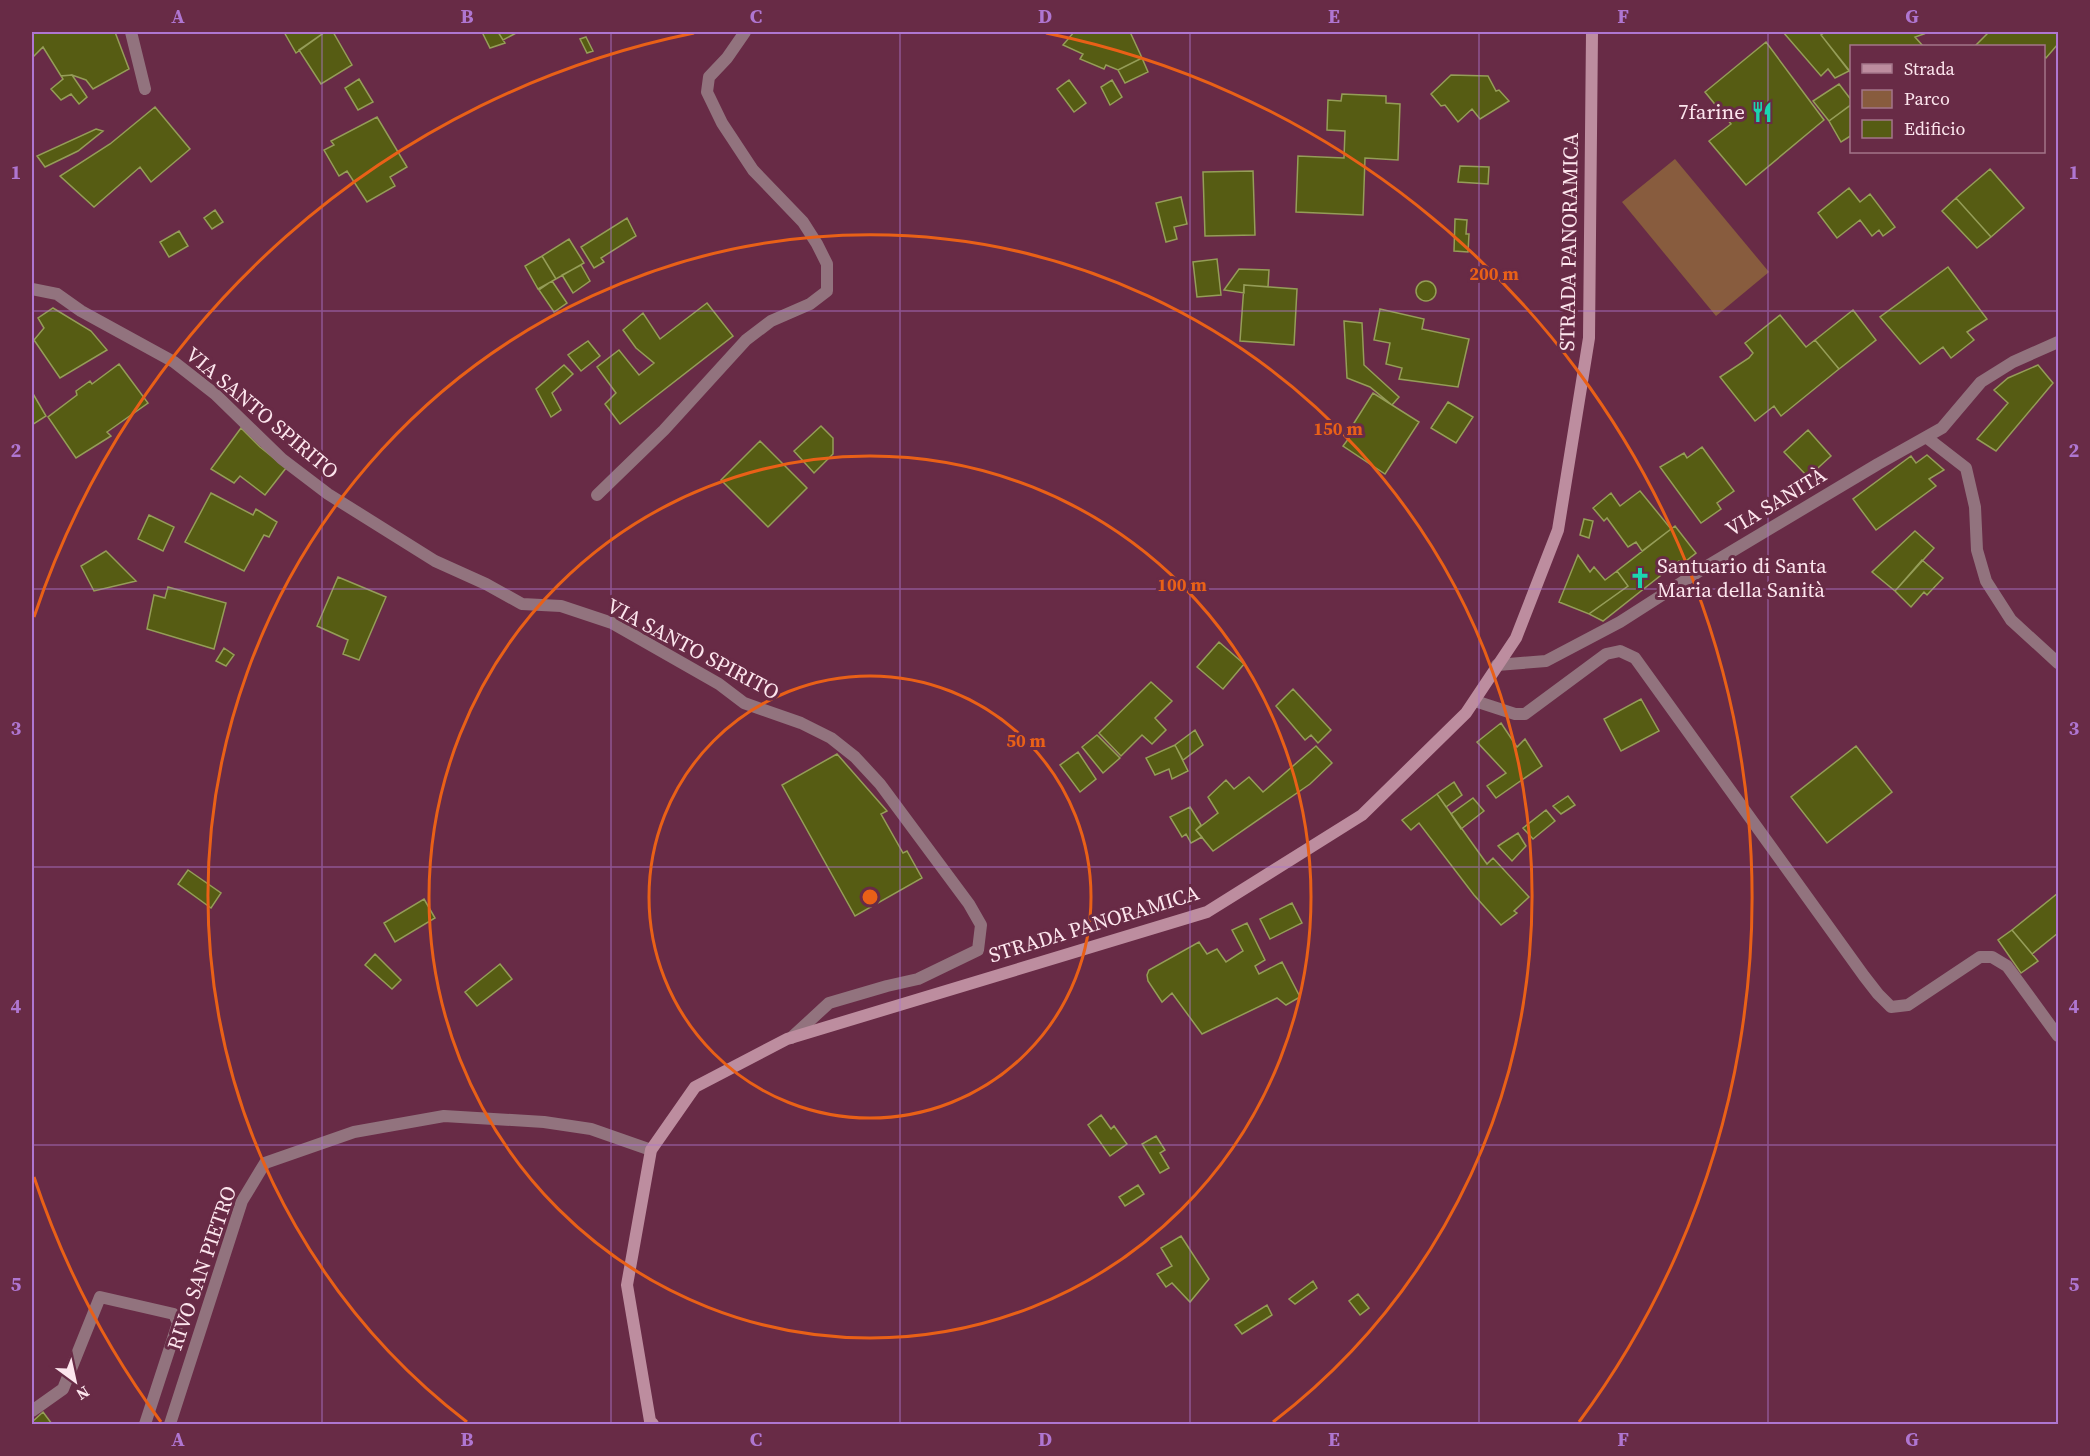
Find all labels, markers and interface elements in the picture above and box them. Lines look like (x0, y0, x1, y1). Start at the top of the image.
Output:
text: A (171, 2, 185, 30)
text: B (460, 2, 474, 30)
text: C (750, 2, 762, 30)
text: D (1038, 2, 1052, 30)
text: E (1328, 2, 1340, 30)
text: F (1617, 2, 1629, 30)
text: G (1905, 2, 1919, 30)
legend (1850, 45, 2045, 153)
text: Strada (1904, 56, 1955, 81)
text: Parco (1904, 86, 1950, 111)
place label: 7farine (1678, 97, 1745, 126)
restaurant icon: 7farine (1750, 100, 1774, 124)
text: Edificio (1904, 116, 1965, 141)
street label: STRADA PANORAMICA (1552, 132, 1585, 351)
text: 1 (11, 158, 21, 186)
text: 1 (2069, 158, 2079, 186)
text: 200 m (1469, 261, 1519, 286)
street label: VIA SANTO SPIRITO (180, 340, 345, 485)
text: 150 m (1313, 416, 1363, 441)
text: 2 (11, 436, 22, 464)
text: 2 (2069, 436, 2080, 464)
street label: VIA SANITÀ (1720, 460, 1832, 543)
place label: Santuario di Santa Maria della Sanità (1657, 551, 1827, 604)
church icon: Santuario di Santa Maria della Sanità (1628, 566, 1652, 590)
text: 100 m (1157, 572, 1207, 597)
street label: VIA SANTO SPIRITO (602, 591, 785, 706)
text: 3 (11, 714, 22, 742)
text: 3 (2069, 714, 2080, 742)
text: 50 m (1006, 728, 1046, 753)
street label: STRADA PANORAMICA (985, 878, 1203, 969)
centre of rings (860, 887, 880, 907)
text: 4 (11, 992, 22, 1020)
text: 4 (2069, 992, 2080, 1020)
street label: RIVO SAN PIETRO (160, 1182, 243, 1354)
text: 5 (11, 1270, 22, 1298)
text: 5 (2069, 1270, 2080, 1298)
north arrow (45, 1351, 105, 1411)
text: N (72, 1381, 94, 1406)
text: A (171, 1425, 185, 1453)
text: B (460, 1425, 474, 1453)
text: C (750, 1425, 762, 1453)
text: D (1038, 1425, 1052, 1453)
text: E (1328, 1425, 1340, 1453)
text: F (1617, 1425, 1629, 1453)
text: G (1905, 1425, 1919, 1453)

